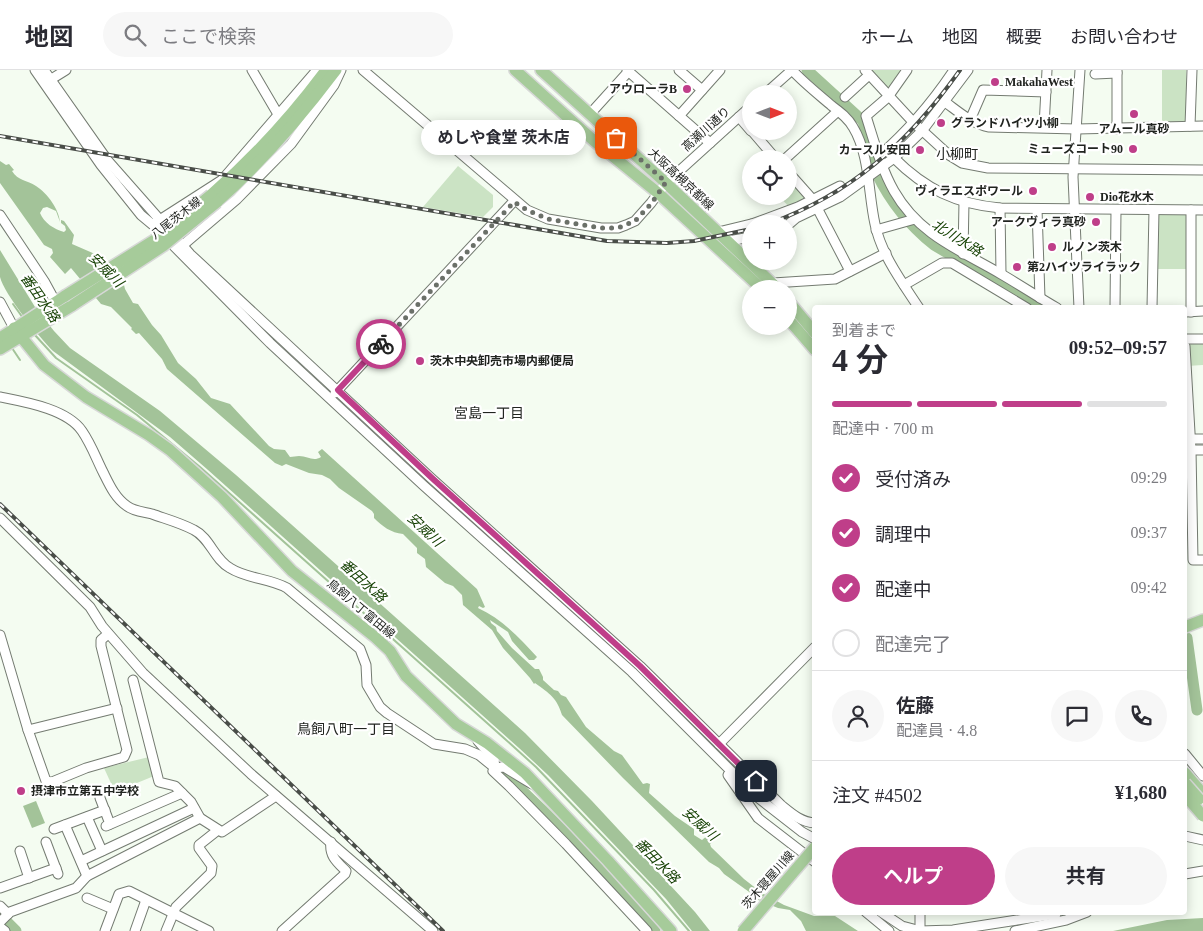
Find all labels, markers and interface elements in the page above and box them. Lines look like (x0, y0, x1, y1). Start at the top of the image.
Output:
search box (103, 12, 453, 57)
icon: search (121, 21, 149, 49)
text: 地図 (25, 24, 73, 50)
text: ここで検索 (161, 26, 256, 47)
text: ホーム (861, 27, 914, 47)
text: 地図 (942, 27, 978, 47)
text: 概要 (1006, 27, 1042, 47)
text: お問い合わせ (1070, 27, 1178, 47)
place label: MakahaWest (1005, 75, 1073, 89)
marker: MakahaWest (989, 76, 1001, 88)
place label: アウローラB (609, 82, 677, 96)
marker: アウローラB (681, 83, 693, 95)
north arrow (742, 85, 798, 140)
map controls (742, 85, 797, 335)
street label: 高瀬川通り (679, 104, 733, 154)
marker: アムール真砂 (1128, 108, 1140, 120)
place label: グランドハイツ小柳 (951, 116, 1059, 130)
pin (595, 117, 637, 159)
marker: グランドハイツ小柳 (935, 117, 947, 129)
callout: めしや食堂 茨木店 (421, 120, 586, 156)
place label: アムール真砂 (1098, 122, 1170, 136)
icon: bag (602, 124, 630, 152)
text: めしや食堂 茨木店 (438, 129, 569, 146)
place label: ミューズコート90 (1028, 142, 1123, 156)
place label: カースル安田 (839, 143, 910, 157)
marker: ミューズコート90 (1127, 143, 1139, 155)
marker: カースル安田 (914, 144, 926, 156)
street label: 大阪高槻京都線 (646, 145, 716, 213)
district label: 小柳町 (936, 146, 978, 162)
button: locate (742, 150, 797, 205)
place label: ヴィラエスポワール (915, 184, 1023, 198)
marker: ヴィラエスポワール (1027, 185, 1039, 197)
place label: Dio花水木 (1100, 190, 1154, 204)
marker: Dio花水木 (1084, 191, 1096, 203)
street label: 八尾茨木線 (148, 194, 204, 242)
button: + (742, 215, 797, 270)
place label: アークヴィラ真砂 (991, 215, 1086, 229)
marker: アークヴィラ真砂 (1090, 216, 1102, 228)
water label: 北川水路 (929, 217, 986, 260)
place label: ルノン茨木 (1062, 240, 1122, 254)
marker: ルノン茨木 (1046, 241, 1058, 253)
water label: 安威川 (86, 250, 128, 292)
place label: 第2ハイツライラック (1027, 260, 1141, 274)
marker: 第2ハイツライラック (1011, 261, 1023, 273)
water label: 番田水路 (18, 271, 63, 326)
button: − (742, 280, 797, 335)
courier (356, 319, 406, 369)
text: 到着まで (832, 322, 896, 339)
icon: bike (367, 330, 395, 358)
text: 09:52–09:57 (1069, 337, 1167, 358)
text: 4 分 (832, 342, 888, 378)
place label: 茨木中央卸売市場内郵便局 (430, 354, 574, 368)
marker: 茨木中央卸売市場内郵便局 (414, 355, 426, 367)
district label: 宮島一丁目 (454, 406, 524, 421)
text: 配達中 · 700 m (832, 420, 934, 437)
icon: check (832, 464, 860, 492)
text: 受付済み (875, 469, 951, 490)
text: 09:29 (1131, 469, 1167, 486)
water label: 安威川 (405, 510, 447, 551)
icon: check (832, 519, 860, 547)
text: 調理中 (875, 524, 932, 545)
text: 09:37 (1131, 524, 1167, 541)
water label: 番田水路 (337, 557, 390, 606)
icon: check (832, 574, 860, 602)
street label: 鳥飼八丁富田線 (324, 577, 398, 641)
text: 配達中 (875, 579, 932, 600)
text: 09:42 (1131, 579, 1167, 596)
text: 配達完了 (875, 634, 951, 655)
button: person (832, 690, 884, 742)
button: chat (1051, 690, 1103, 742)
button: phone (1115, 690, 1167, 742)
text: 佐藤 (896, 695, 934, 716)
district label: 鳥飼八町一丁目 (297, 722, 395, 737)
text: 配達員 · 4.8 (896, 722, 977, 739)
pin (735, 760, 777, 802)
icon: home (742, 767, 770, 795)
text: ¥1,680 (1115, 782, 1167, 803)
place label: 摂津市立第五中学校 (31, 784, 139, 798)
marker: 摂津市立第五中学校 (15, 785, 27, 797)
text: 注文 #4502 (832, 785, 922, 806)
water label: 安威川 (679, 804, 722, 845)
water label: 番田水路 (632, 836, 683, 887)
button: ヘルプ (832, 847, 995, 905)
button: 共有 (1005, 847, 1167, 905)
street label: 茨木寝屋川線 (739, 848, 797, 912)

